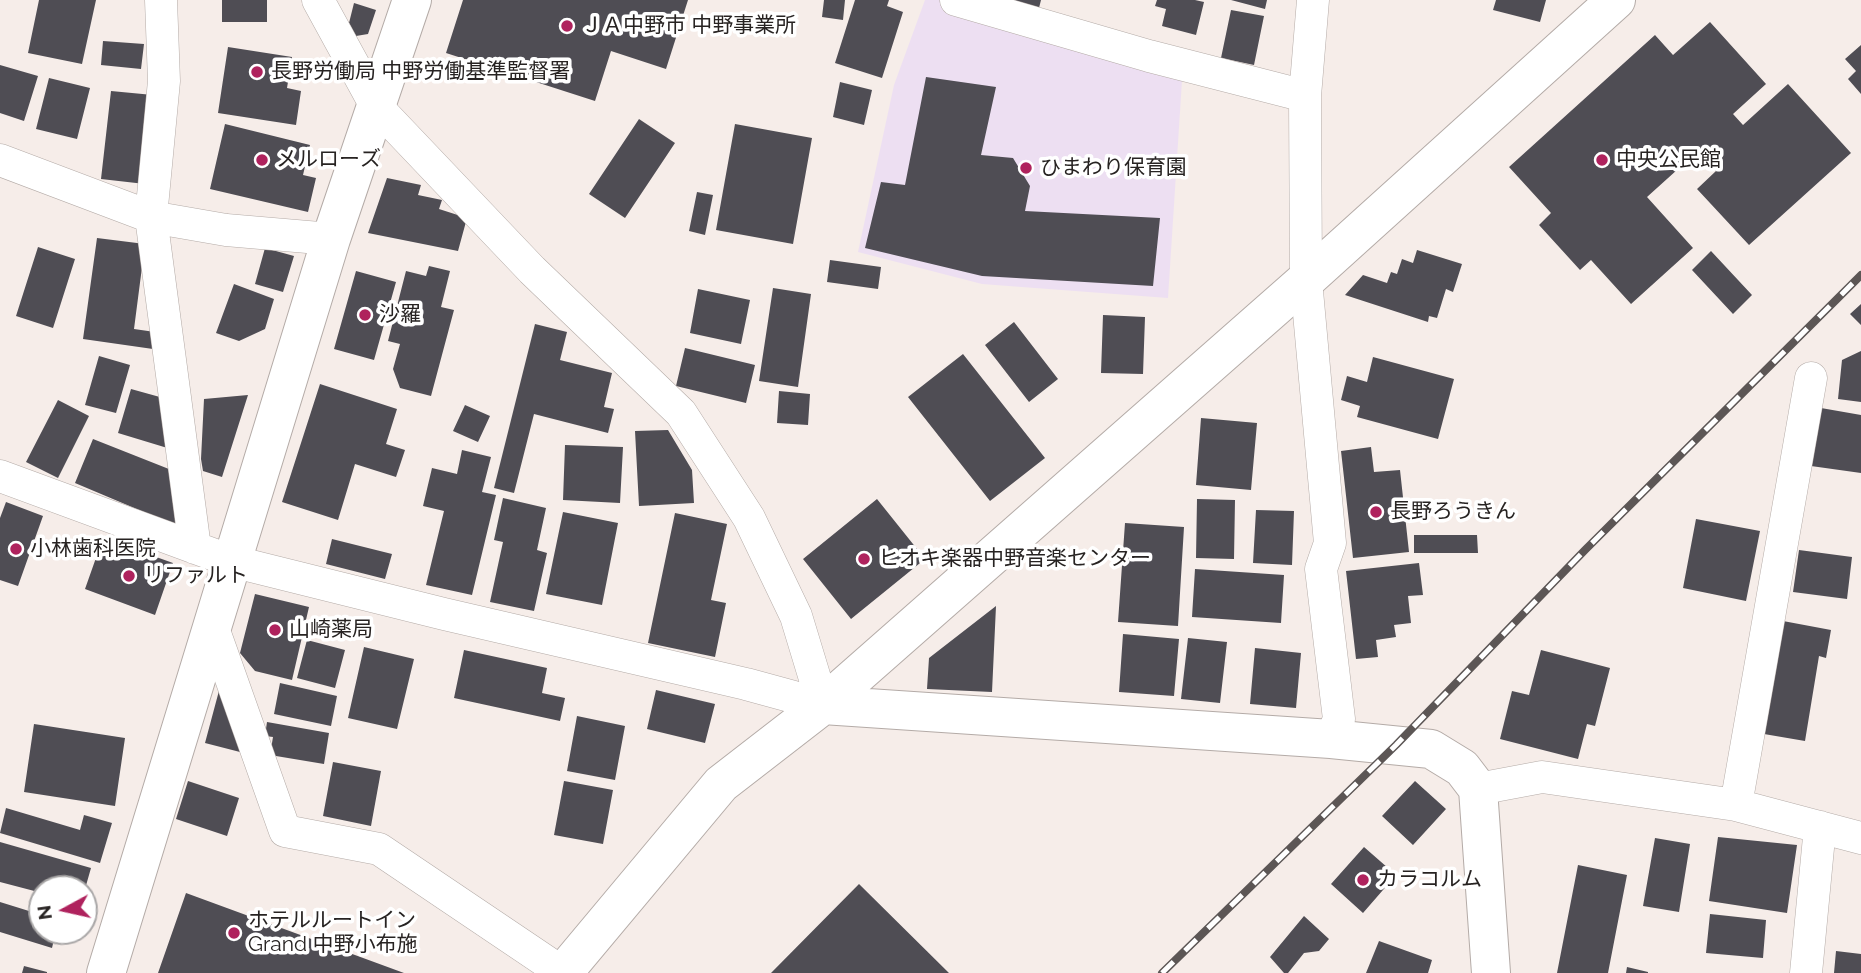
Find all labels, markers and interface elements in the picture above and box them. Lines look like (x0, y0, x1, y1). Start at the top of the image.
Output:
place label: ＪＡ中野市 中野事業所 (581, 13, 796, 39)
marker: ＪＡ中野市 中野事業所 (559, 18, 575, 34)
place label: 長野労働局 中野労働基準監督署 (271, 59, 570, 85)
marker: 長野労働局 中野労働基準監督署 (249, 64, 265, 80)
place label: メルローズ (276, 147, 381, 173)
place label: 中央公民館 (1616, 147, 1721, 173)
marker: メルローズ (254, 152, 270, 168)
marker: 中央公民館 (1594, 152, 1610, 168)
place label: ひまわり保育園 (1040, 155, 1187, 181)
marker: ひまわり保育園 (1018, 160, 1034, 176)
place label: 沙羅 (379, 302, 421, 328)
marker: 沙羅 (357, 307, 373, 323)
place label: 長野ろうきん (1390, 499, 1516, 525)
marker: 長野ろうきん (1368, 504, 1384, 520)
place label: 小林歯科医院 (30, 536, 156, 562)
marker: 小林歯科医院 (8, 541, 24, 557)
place label: ヒオキ楽器中野音楽センター (878, 546, 1151, 572)
marker: ヒオキ楽器中野音楽センター (856, 551, 872, 567)
place label: リファルト (143, 563, 248, 589)
marker: リファルト (121, 568, 137, 584)
place label: 山崎薬局 (289, 617, 373, 643)
marker: 山崎薬局 (267, 622, 283, 638)
place label: カラコルム (1377, 867, 1482, 893)
marker: カラコルム (1355, 872, 1371, 888)
north arrow (28, 875, 98, 945)
text: N (32, 904, 56, 921)
place label: ホテルルートイン Grand 中野小布施 (248, 908, 417, 958)
marker: ホテルルートイン Grand 中野小布施 (226, 925, 242, 941)

